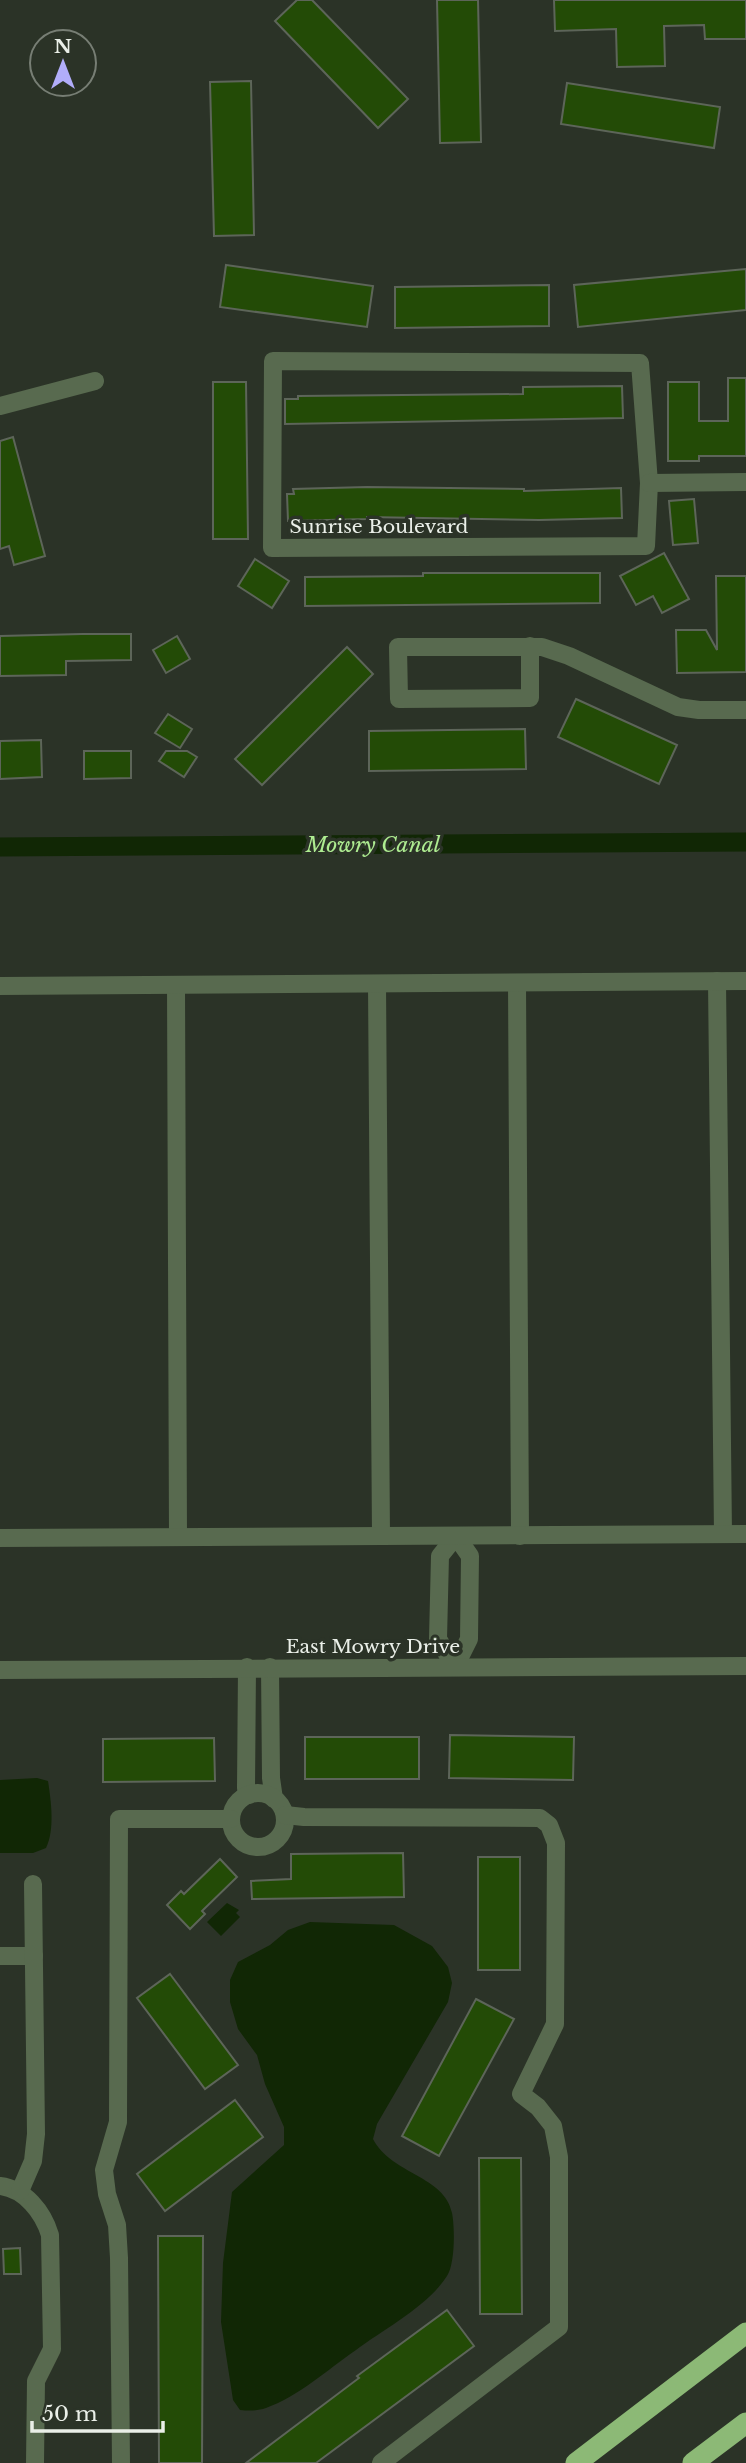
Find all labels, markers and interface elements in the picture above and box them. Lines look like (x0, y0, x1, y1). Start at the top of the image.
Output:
north arrow (28, 28, 98, 98)
text: N (54, 35, 72, 58)
street label: Sunrise Boulevard (290, 515, 469, 538)
water label: Mowry Canal (305, 832, 441, 858)
street label: East Mowry Drive (286, 1635, 460, 1658)
scale bar (32, 2390, 163, 2434)
text: 50 m (42, 2401, 98, 2427)

